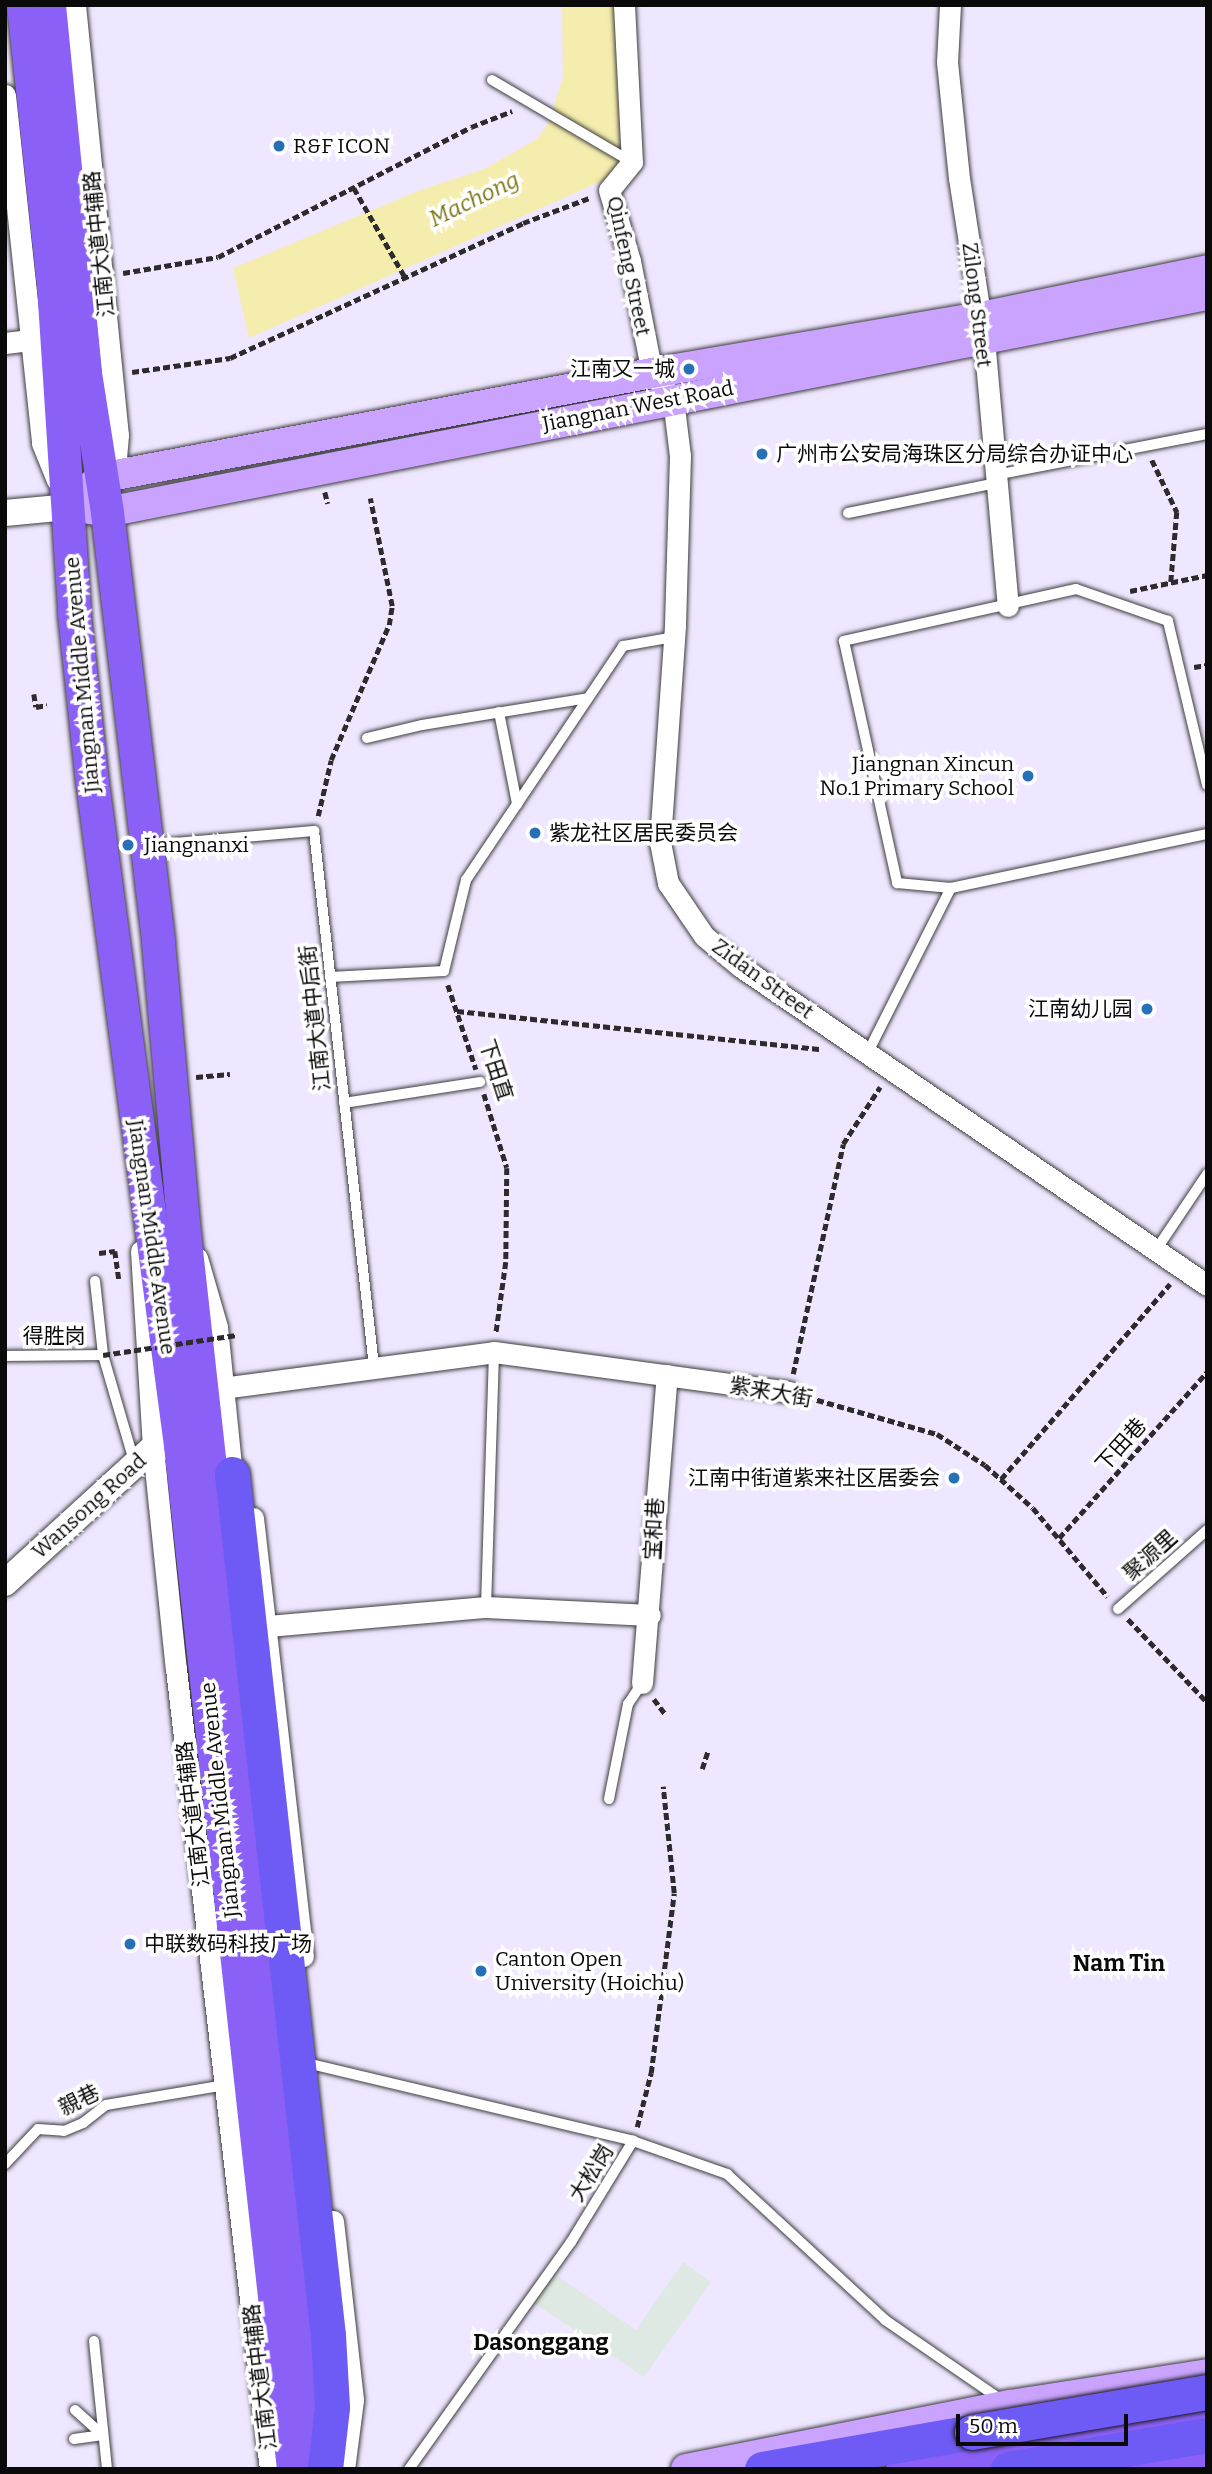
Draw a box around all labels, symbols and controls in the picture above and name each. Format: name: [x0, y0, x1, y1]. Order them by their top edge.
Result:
place label: R&F ICON: [293, 133, 390, 159]
marker: R&F ICON: [271, 138, 287, 154]
water label: Machong: [424, 165, 524, 233]
street label: 江南大道中辅路: [79, 170, 119, 318]
street label: Qinfeng Street: [602, 194, 656, 338]
street label: Zilong Street: [957, 241, 997, 369]
place label: 江南又一城: [570, 356, 675, 382]
marker: 江南又一城: [681, 361, 697, 377]
street label: Jiangnan West Road: [540, 375, 736, 437]
place label: 广州市公安局海珠区分局综合办证中心: [776, 441, 1133, 467]
marker: 广州市公安局海珠区分局综合办证中心: [754, 446, 770, 462]
street label: Jiangnan Middle Avenue: [59, 556, 105, 794]
place label: Jiangnan Xincun No.1 Primary School: [820, 751, 1014, 801]
marker: Jiangnan Xincun No.1 Primary School: [1020, 768, 1036, 784]
place label: 紫龙社区居民委员会: [549, 820, 738, 846]
marker: 紫龙社区居民委员会: [527, 825, 543, 841]
place label: Jiangnanxi: [144, 832, 249, 858]
marker: Jiangnanxi: [118, 835, 138, 855]
street label: Zidan Street: [707, 934, 819, 1024]
street label: 江南大道中后街: [295, 944, 335, 1092]
place label: 江南幼儿园: [1028, 996, 1133, 1022]
marker: 江南幼儿园: [1139, 1001, 1155, 1017]
street label: 下田直: [474, 1036, 518, 1104]
street label: Jiangnan Middle Avenue: [123, 1118, 181, 1356]
street label: 得胜岗: [23, 1323, 85, 1349]
street label: 紫来大街: [727, 1372, 815, 1412]
street label: 下田巷: [1091, 1413, 1151, 1477]
street label: Wansong Road: [27, 1448, 151, 1564]
place label: 江南中街道紫来社区居委会: [688, 1465, 940, 1491]
marker: 江南中街道紫来社区居委会: [946, 1470, 962, 1486]
street label: 宝和巷: [640, 1497, 668, 1561]
street label: 聚源里: [1118, 1525, 1182, 1585]
street label: Jiangnan Middle Avenue: [195, 1681, 245, 1919]
street label: 江南大道中辅路: [172, 1740, 214, 1888]
place label: 中联数码科技广场: [144, 1931, 312, 1957]
marker: 中联数码科技广场: [122, 1936, 138, 1952]
place label: Canton Open University (Hoichu): [495, 1946, 684, 1996]
district label: Nam Tin: [1073, 1949, 1165, 1977]
marker: Canton Open University (Hoichu): [473, 1963, 489, 1979]
street label: 親巷: [55, 2079, 103, 2121]
street label: 大松岗: [564, 2140, 618, 2206]
street label: 江南大道中辅路: [239, 2303, 281, 2451]
district label: Dasonggang: [473, 2328, 609, 2356]
scale bar: [960, 2400, 1132, 2444]
text: 50 m: [969, 2413, 1018, 2439]

